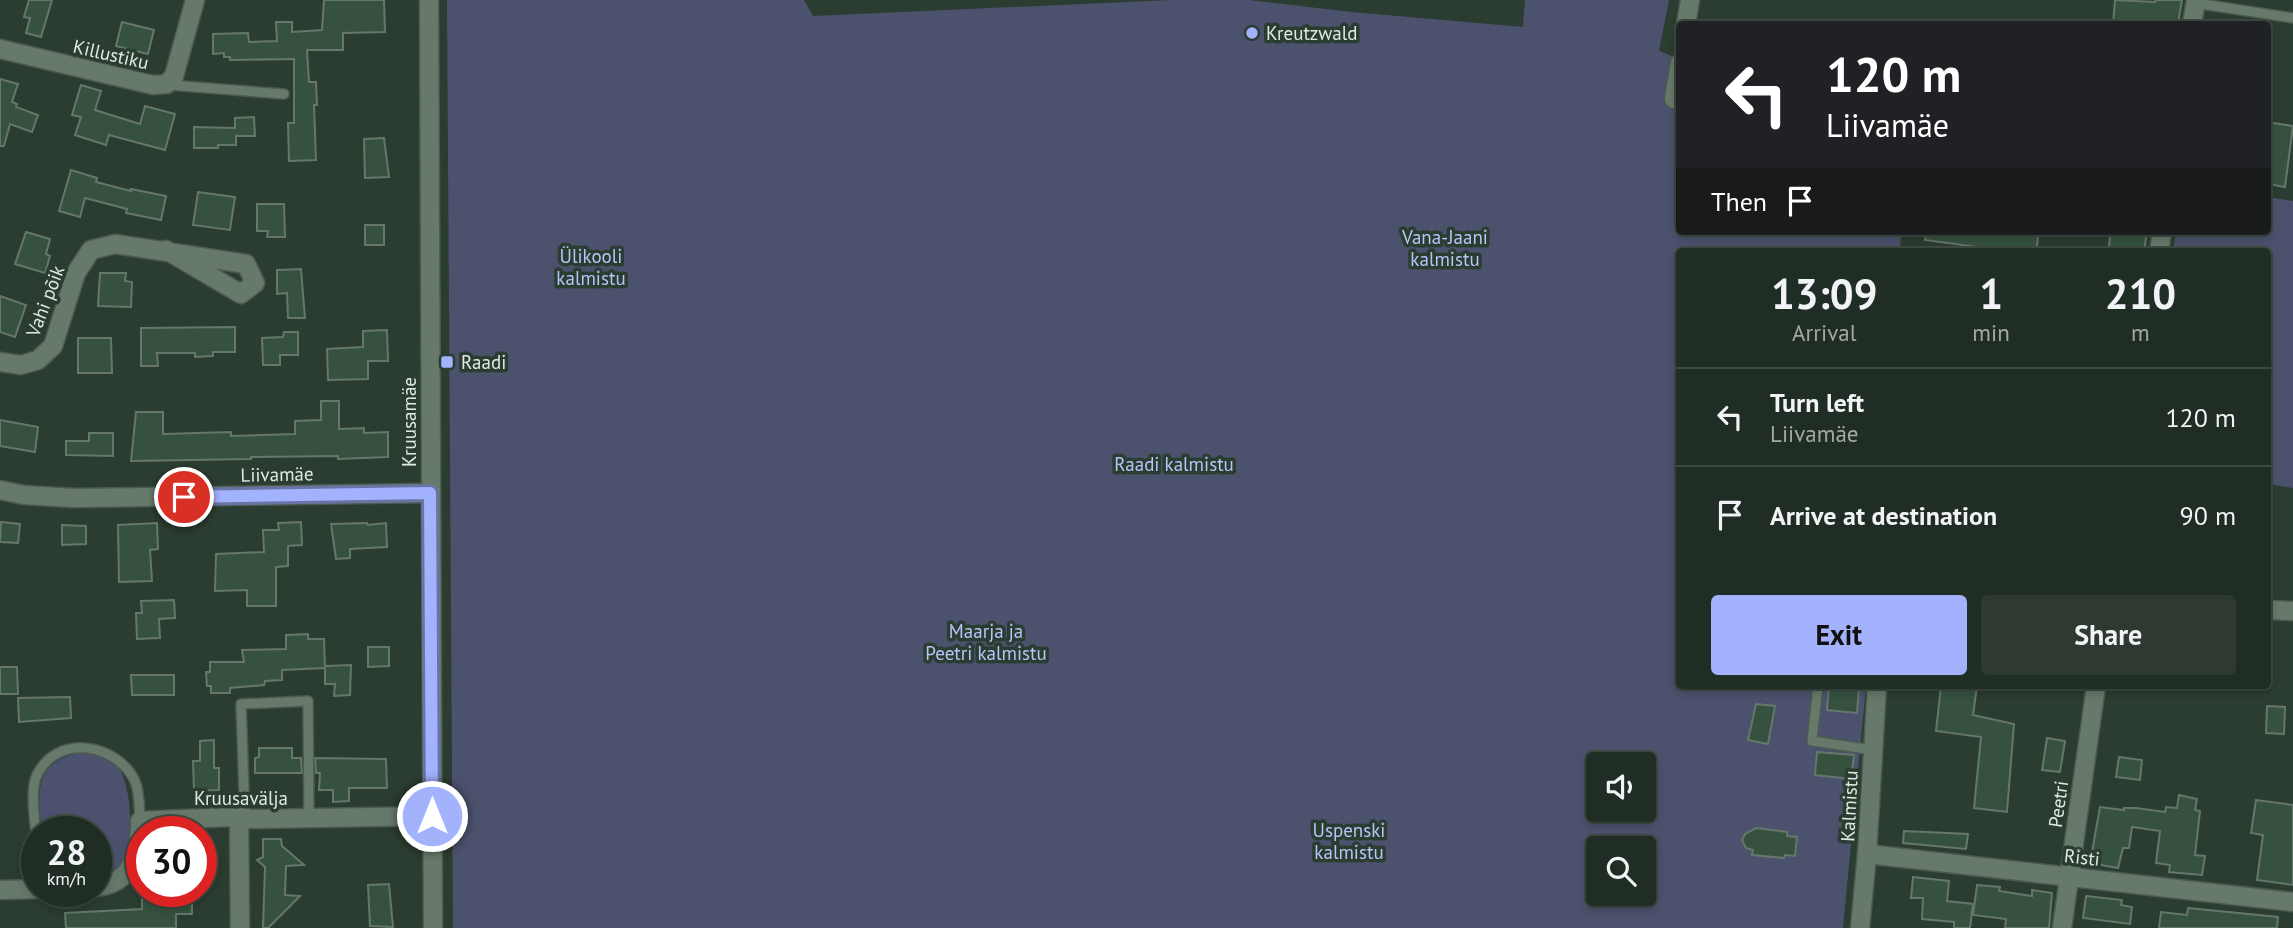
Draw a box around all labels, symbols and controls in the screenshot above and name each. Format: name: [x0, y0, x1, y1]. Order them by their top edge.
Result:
place label: Kreutzwald: [1266, 21, 1358, 45]
marker: Kreutzwald: [1244, 25, 1260, 41]
street label: Killustiku: [71, 34, 151, 74]
text: 120 m: [1826, 42, 1961, 106]
icon: left: [1711, 49, 1802, 140]
text: Liivamäe: [1826, 104, 1949, 146]
icon: arrive: [1781, 182, 1819, 220]
text: Then: [1711, 185, 1767, 218]
park label: Vana-Jaani kalmistu: [1401, 225, 1488, 271]
park label: Ülikooli kalmistu: [556, 244, 626, 290]
street label: Vahi põik: [20, 262, 70, 341]
text: 13:09: [1771, 266, 1877, 321]
text: 1: [1979, 266, 2003, 321]
text: 210: [2105, 266, 2176, 321]
text: Arrival: [1792, 318, 1856, 347]
text: min: [1972, 318, 2010, 347]
text: m: [2131, 318, 2150, 347]
place label: Raadi: [461, 350, 506, 374]
marker: Raadi: [439, 354, 455, 370]
street label: Kruusamäe: [397, 377, 421, 467]
text: Turn left: [1770, 386, 1864, 419]
icon: left: [1711, 398, 1749, 436]
text: 120 m: [2165, 401, 2236, 434]
text: Liivamäe: [1770, 419, 1858, 448]
park label: Raadi kalmistu: [1114, 452, 1234, 476]
street label: Liivamäe: [240, 461, 314, 487]
pin: [154, 467, 214, 527]
icon: arrive: [165, 478, 203, 516]
icon: arrive: [1711, 496, 1749, 534]
text: Arrive at destination: [1770, 499, 1997, 532]
text: 90 m: [2180, 499, 2236, 532]
button: Exit: [1711, 595, 1967, 675]
button: Share: [1981, 595, 2236, 675]
park label: Maarja ja Peetri kalmistu: [925, 619, 1047, 665]
map controls: [1586, 752, 1656, 906]
button: sound: [1586, 752, 1656, 822]
street label: Kalmistu: [1835, 770, 1863, 842]
position arrow: [395, 779, 469, 853]
street label: Peetri: [2043, 779, 2073, 829]
street label: Kruusavälja: [194, 786, 288, 810]
speed limit sign: 30: [126, 816, 217, 907]
park label: Uspenski kalmistu: [1313, 818, 1385, 864]
text: 28: [47, 829, 86, 875]
button: search: [1586, 836, 1656, 906]
street label: Risti: [2063, 843, 2101, 871]
text: km/h: [47, 867, 86, 890]

